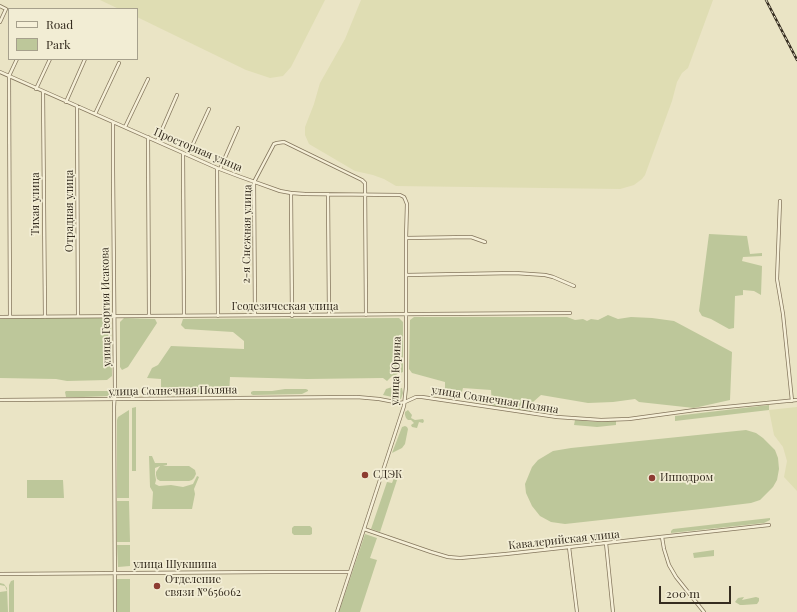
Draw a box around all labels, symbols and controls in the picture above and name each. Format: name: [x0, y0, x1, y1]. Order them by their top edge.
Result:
legend: [8, 8, 138, 60]
text: Road: [46, 16, 73, 32]
text: Park: [46, 36, 71, 52]
street label: Просторная улица: [152, 125, 244, 175]
street label: Отрадная улица: [63, 170, 77, 252]
street label: Тихая улица: [29, 172, 43, 236]
street label: 2-я Снежная улица: [240, 184, 254, 284]
street label: улица Георгия Исакова: [98, 247, 114, 367]
street label: Геодезическая улица: [232, 300, 338, 314]
street label: улица Юрина: [388, 336, 404, 406]
street label: улица Солнечная Поляна: [109, 383, 237, 399]
street label: улица Солнечная Поляна: [431, 383, 559, 417]
place label: СДЭК: [373, 468, 402, 482]
marker: СДЭК: [360, 470, 370, 480]
place label: Ипподром: [660, 471, 713, 485]
marker: Ипподром: [647, 473, 657, 483]
street label: Кавалерийская улица: [508, 528, 620, 552]
street label: улица Шукшина: [133, 558, 217, 572]
place label: Отделение связи №656062: [165, 573, 241, 599]
scale bar: [661, 578, 733, 604]
marker: Отделение связи №656062: [152, 581, 162, 591]
text: 200 m: [666, 585, 700, 601]

